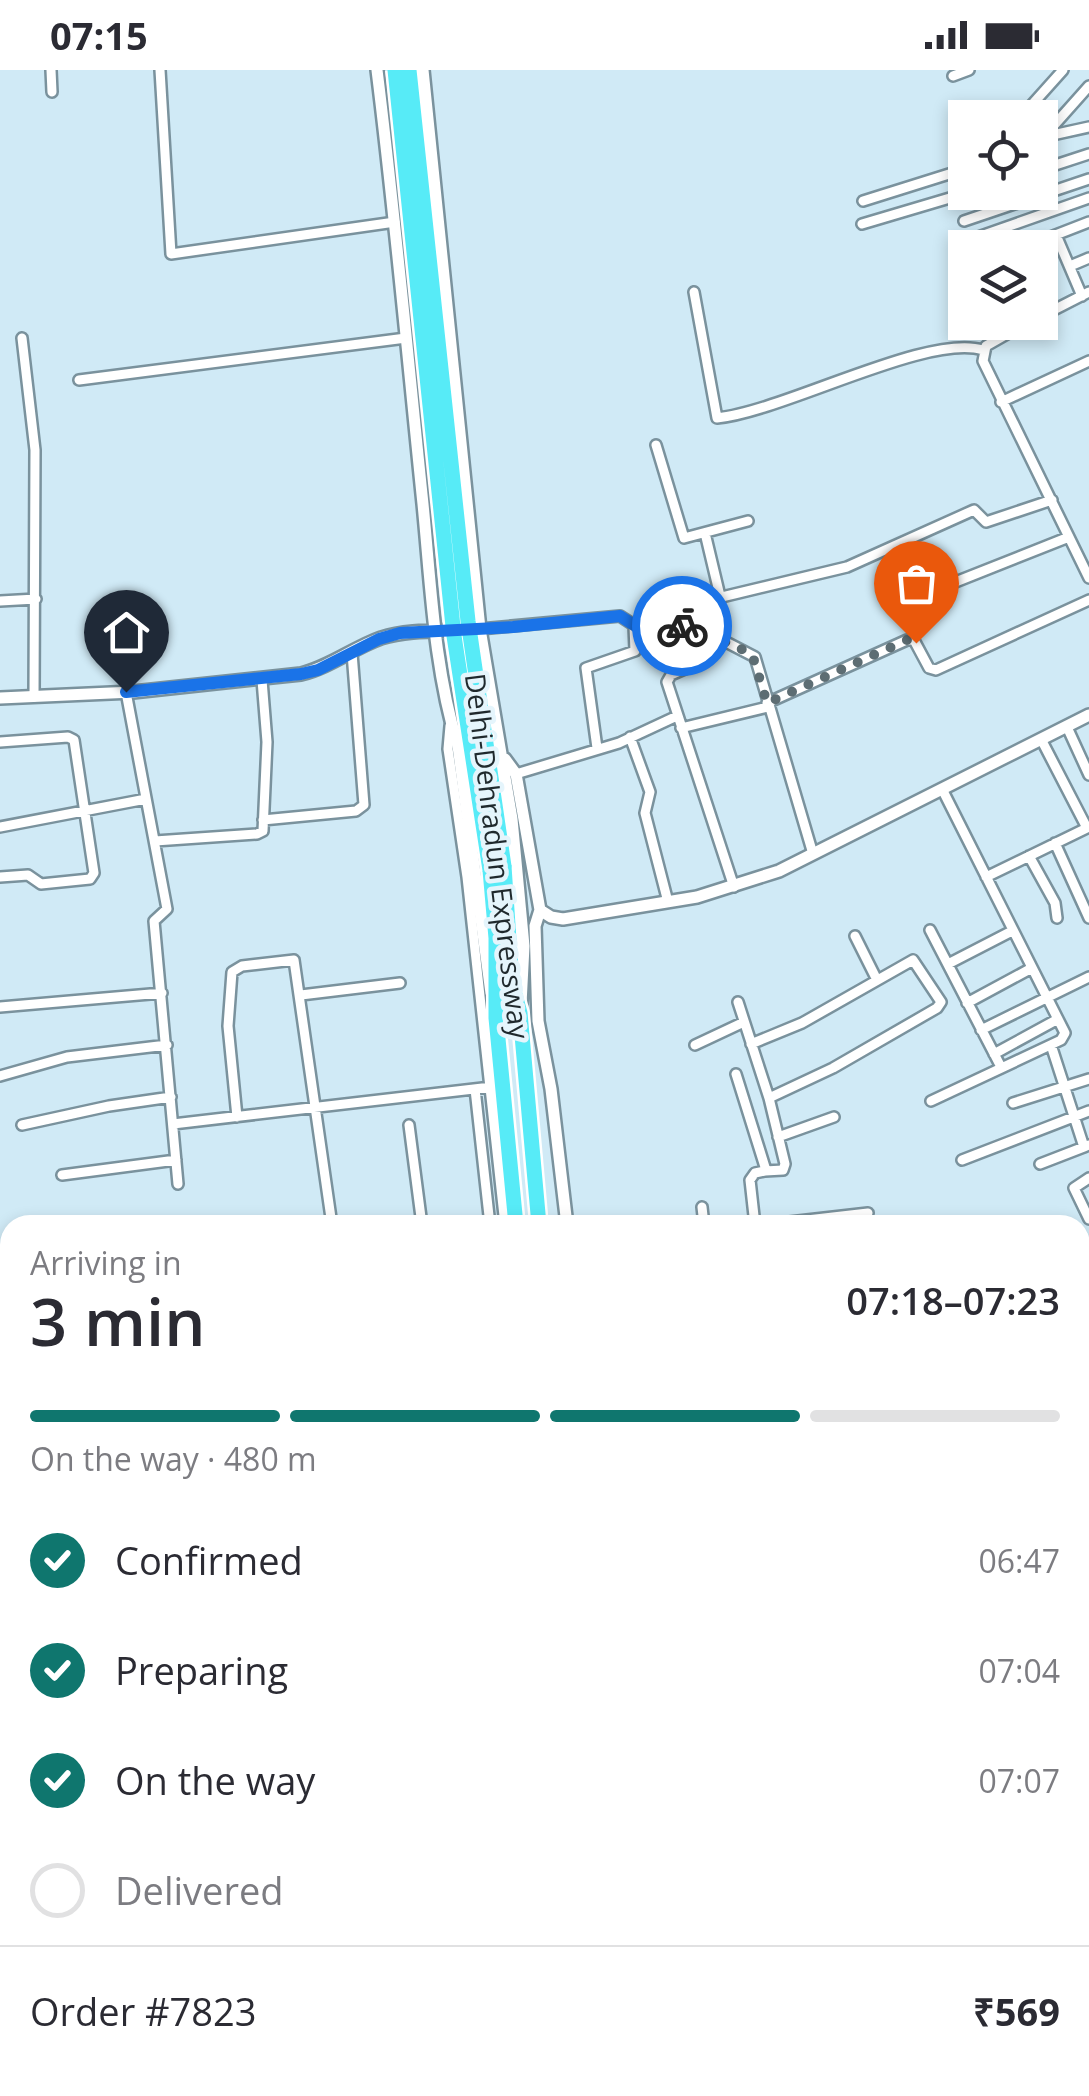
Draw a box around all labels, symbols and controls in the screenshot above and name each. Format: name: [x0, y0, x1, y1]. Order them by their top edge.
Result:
text: 07:15: [50, 9, 148, 61]
map controls: [948, 100, 1058, 340]
button: locate: [948, 100, 1058, 210]
button: layers: [948, 230, 1058, 340]
pin: [874, 541, 959, 644]
icon: bag: [889, 556, 944, 611]
courier: [632, 576, 732, 676]
pin: [84, 590, 169, 693]
icon: bike: [655, 599, 710, 654]
icon: home: [99, 605, 154, 660]
street label: Delhi-Dehradun Expressway: [457, 671, 539, 1042]
text: Arriving in: [30, 1241, 182, 1284]
text: 07:18–07:23: [846, 1274, 1060, 1326]
text: 3 min: [30, 1277, 205, 1365]
text: On the way · 480 m: [30, 1437, 317, 1480]
icon: check: [30, 1533, 85, 1588]
text: Confirmed: [115, 1534, 303, 1586]
text: 06:47: [978, 1539, 1060, 1582]
icon: check: [30, 1643, 85, 1698]
text: Preparing: [115, 1644, 288, 1696]
text: 07:04: [978, 1649, 1060, 1692]
icon: check: [30, 1753, 85, 1808]
text: On the way: [115, 1754, 315, 1806]
text: 07:07: [978, 1759, 1060, 1802]
text: Delivered: [115, 1864, 284, 1916]
text: Order #7823: [30, 1985, 257, 2037]
text: ₹569: [973, 1985, 1060, 2037]

